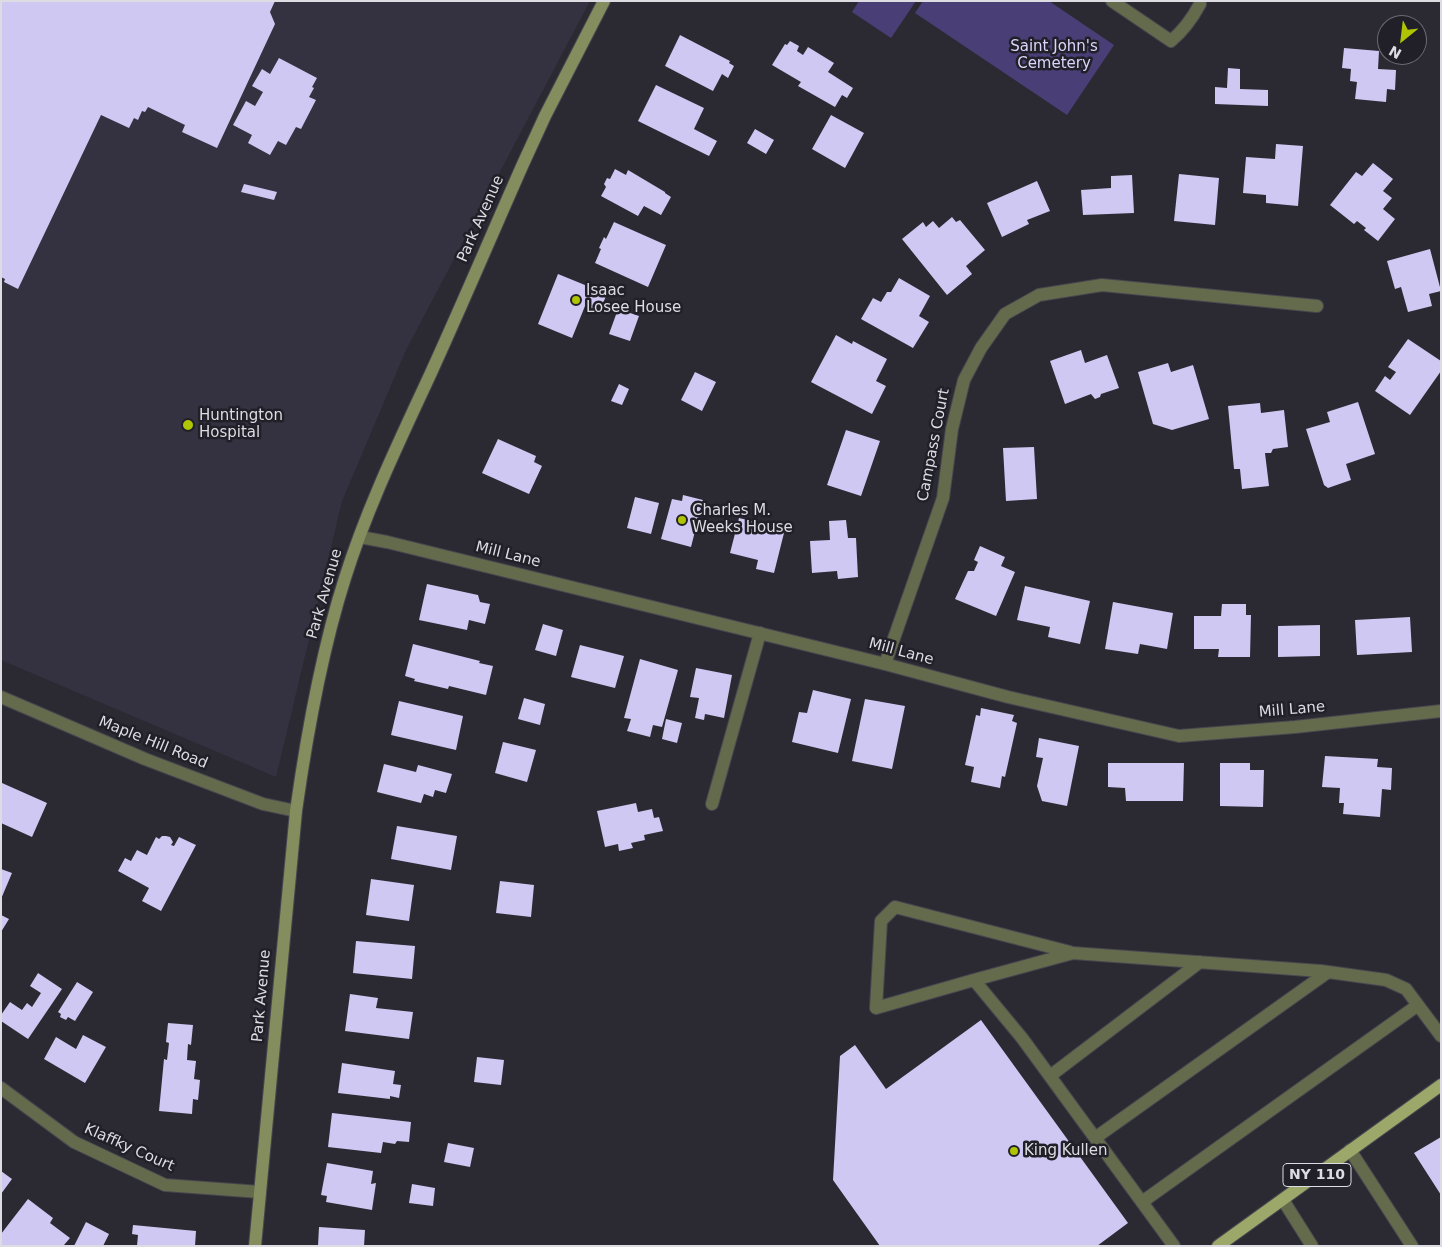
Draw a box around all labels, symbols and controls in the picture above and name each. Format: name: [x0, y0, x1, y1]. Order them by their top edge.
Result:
north arrow: [1377, 15, 1427, 65]
park label: Saint John's Cemetery: [1010, 38, 1098, 73]
text: N: [1386, 42, 1404, 62]
street label: Park Avenue: [454, 173, 508, 265]
place label: Isaac Losee House: [586, 282, 681, 317]
marker: Isaac Losee House: [570, 294, 582, 306]
street label: Campass Court: [914, 387, 954, 503]
place label: Huntington Hospital: [199, 407, 283, 442]
marker: Huntington Hospital: [181, 418, 195, 432]
place label: Charles M. Weeks House: [692, 502, 793, 537]
marker: Charles M. Weeks House: [676, 514, 688, 526]
street label: Mill Lane: [474, 538, 542, 572]
street label: Park Avenue: [304, 547, 346, 641]
street label: Mill Lane: [867, 635, 935, 669]
street label: Mill Lane: [1258, 698, 1326, 722]
street label: Maple Hill Road: [96, 713, 210, 773]
street label: Park Avenue: [249, 949, 275, 1043]
street label: Klaffky Court: [81, 1120, 177, 1176]
place label: King Kullen: [1024, 1142, 1107, 1160]
marker: King Kullen: [1008, 1145, 1020, 1157]
road number: NY 110: [1283, 1164, 1351, 1186]

